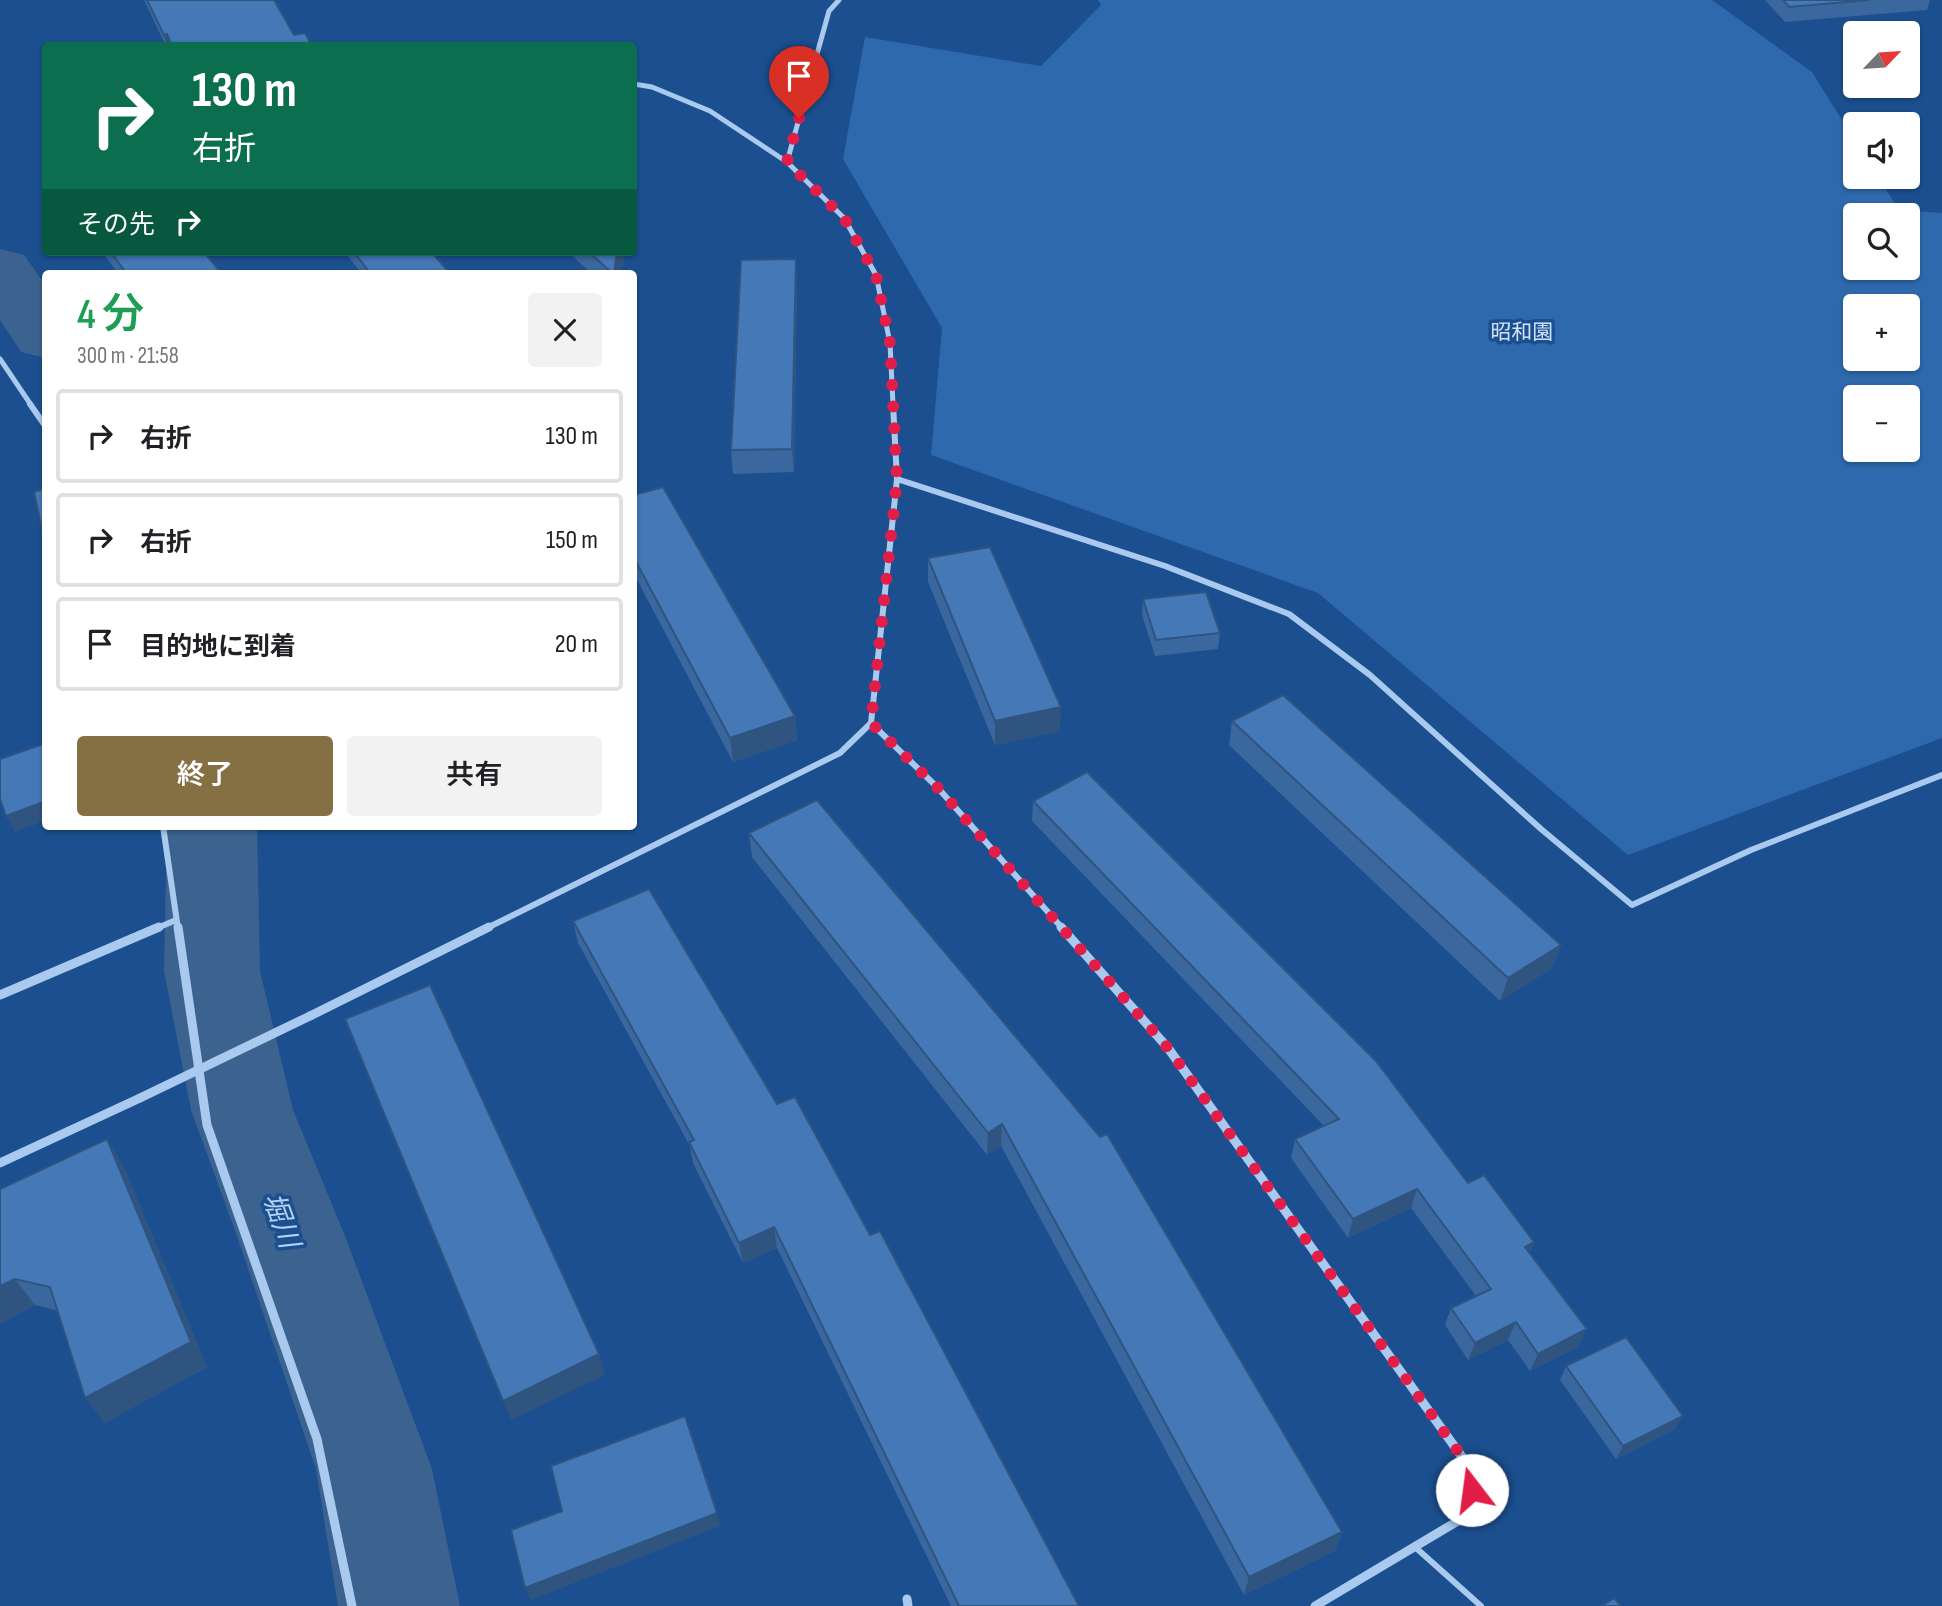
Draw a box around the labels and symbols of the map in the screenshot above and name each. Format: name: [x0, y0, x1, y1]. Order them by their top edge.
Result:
north arrow: [1843, 21, 1920, 98]
pin: [769, 46, 829, 118]
park label: 昭和園: [1491, 320, 1554, 345]
water label: 堀川: [256, 1189, 307, 1255]
position arrow: [1435, 1453, 1509, 1527]

